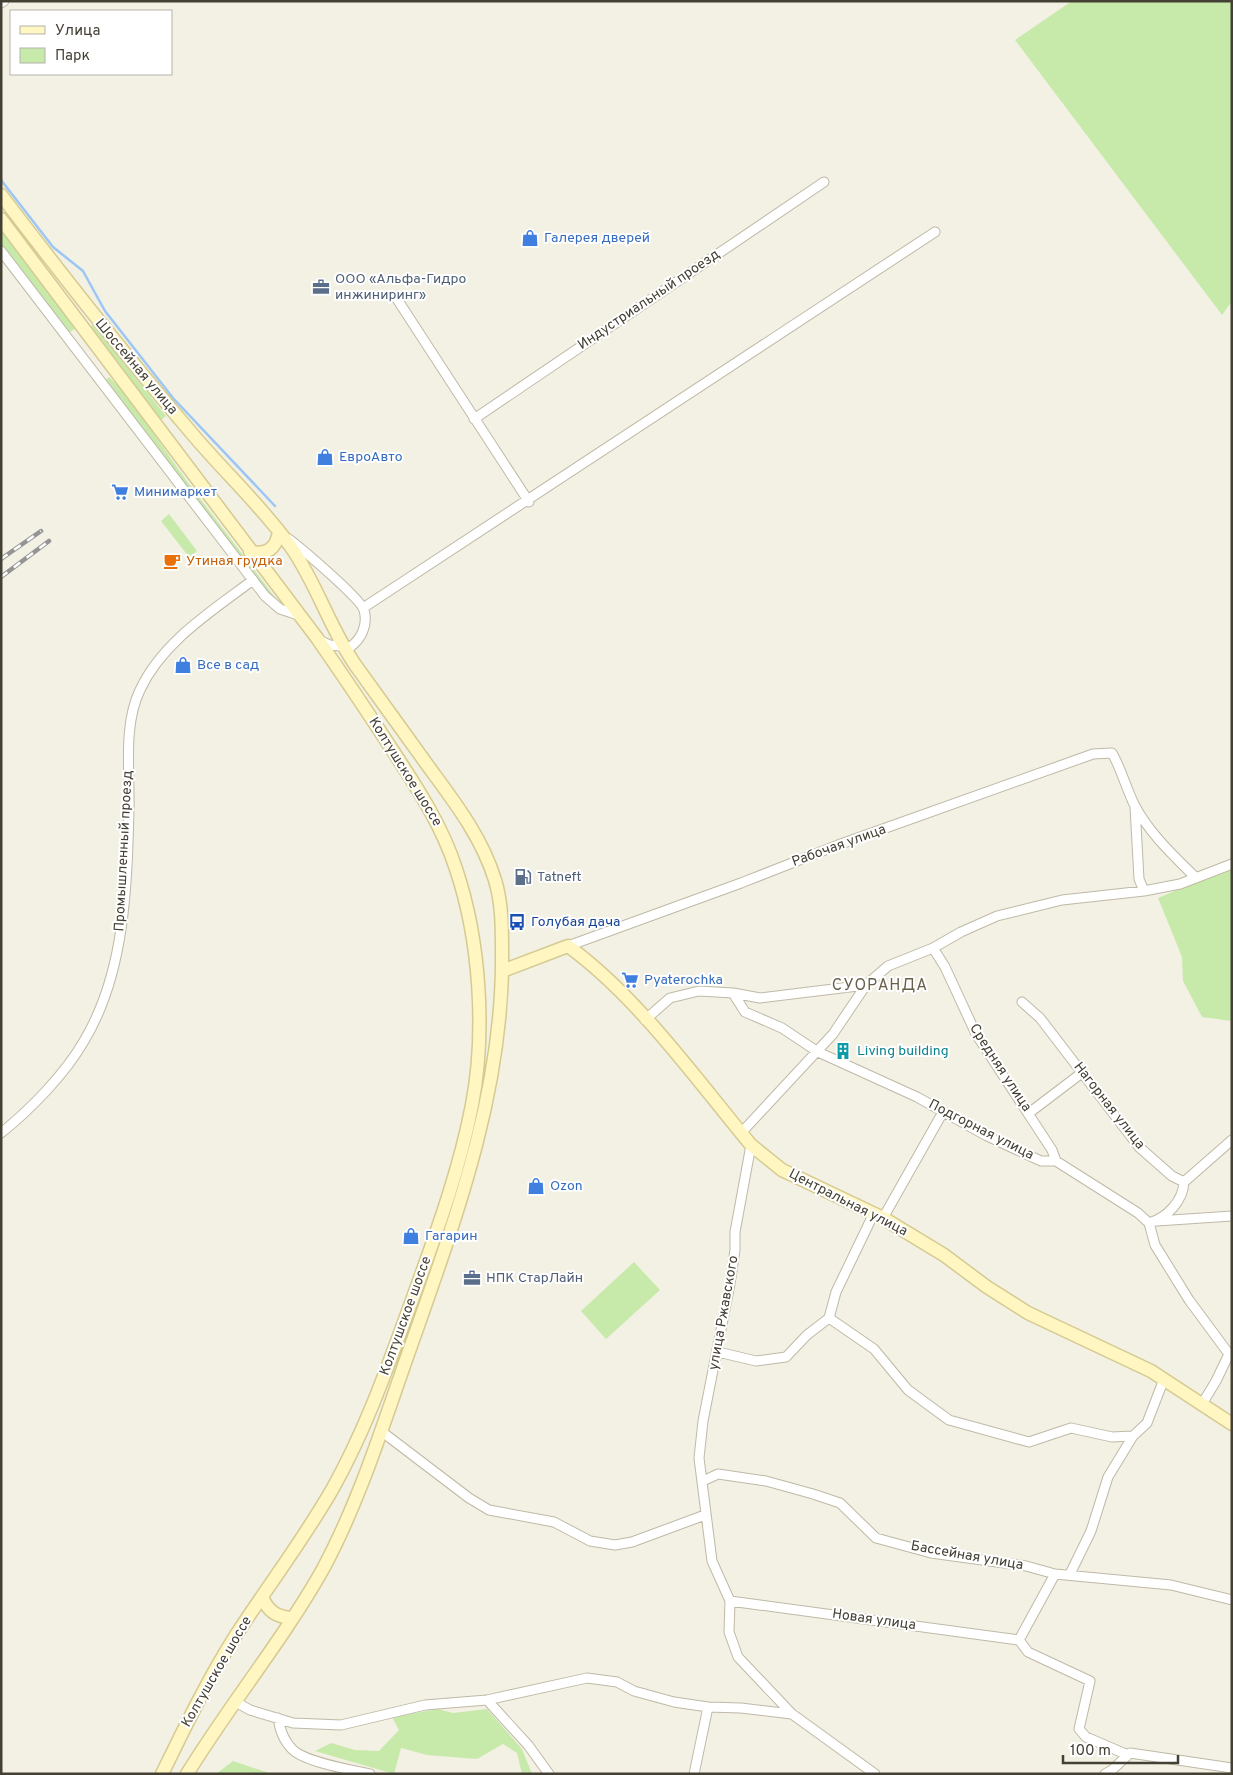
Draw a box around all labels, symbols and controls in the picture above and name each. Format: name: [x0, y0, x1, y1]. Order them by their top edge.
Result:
legend: [10, 10, 172, 75]
text: Улица: [55, 22, 100, 41]
text: Парк: [55, 47, 90, 66]
shop icon: Галерея дверей: [520, 228, 540, 248]
place label: Галерея дверей: [544, 230, 650, 247]
street label: Индустриальный проезд: [575, 246, 723, 354]
place label: ООО «Альфа-Гидро инжиниринг»: [335, 271, 467, 304]
office icon: ООО «Альфа-Гидро инжиниринг»: [311, 277, 331, 297]
street label: Шоссейная улица: [91, 316, 181, 418]
shop icon: ЕвроАвто: [315, 447, 335, 467]
place label: ЕвроАвто: [339, 449, 403, 466]
supermarket icon: Минимаркет: [110, 482, 130, 502]
place label: Минимаркет: [134, 484, 217, 501]
cafe icon: Утиная грудка: [162, 551, 182, 571]
place label: Утиная грудка: [186, 553, 283, 570]
shop icon: Все в сад: [173, 655, 193, 675]
place label: Все в сад: [197, 657, 259, 674]
street label: Колтушское шоссе: [365, 714, 445, 830]
street label: Промышленный проезд: [111, 770, 137, 932]
street label: Рабочая улица: [790, 821, 888, 871]
fuel station icon: Tatneft: [513, 867, 533, 887]
place label: Tatneft: [537, 869, 582, 886]
bus stop icon: Голубая дача: [507, 912, 527, 932]
place label: Голубая дача: [531, 914, 621, 931]
supermarket icon: Pyaterochka: [620, 970, 640, 990]
place label: Pyaterochka: [644, 972, 723, 989]
district label: СУОРАНДА: [832, 976, 928, 996]
street label: Средняя улица: [965, 1021, 1035, 1115]
building icon: Living building: [833, 1041, 853, 1061]
place label: Living building: [857, 1043, 949, 1060]
street label: Нагорная улица: [1070, 1059, 1148, 1153]
street label: Подгорная улица: [925, 1096, 1037, 1164]
street label: Центральная улица: [786, 1166, 910, 1240]
shop icon: Ozon: [526, 1176, 546, 1196]
place label: Ozon: [550, 1178, 583, 1195]
shop icon: Гагарин: [401, 1226, 421, 1246]
place label: Гагарин: [425, 1228, 478, 1245]
street label: Колтушское шоссе: [377, 1254, 435, 1378]
street label: улица Ржавского: [706, 1254, 742, 1372]
office icon: НПК СтарЛайн: [462, 1268, 482, 1288]
place label: НПК СтарЛайн: [486, 1270, 583, 1287]
street label: Бассейная улица: [909, 1538, 1025, 1574]
street label: Новая улица: [831, 1606, 917, 1634]
street label: Колтушское шоссе: [178, 1613, 256, 1731]
scale bar: [1063, 1732, 1178, 1764]
text: 100 m: [1070, 1742, 1111, 1761]

